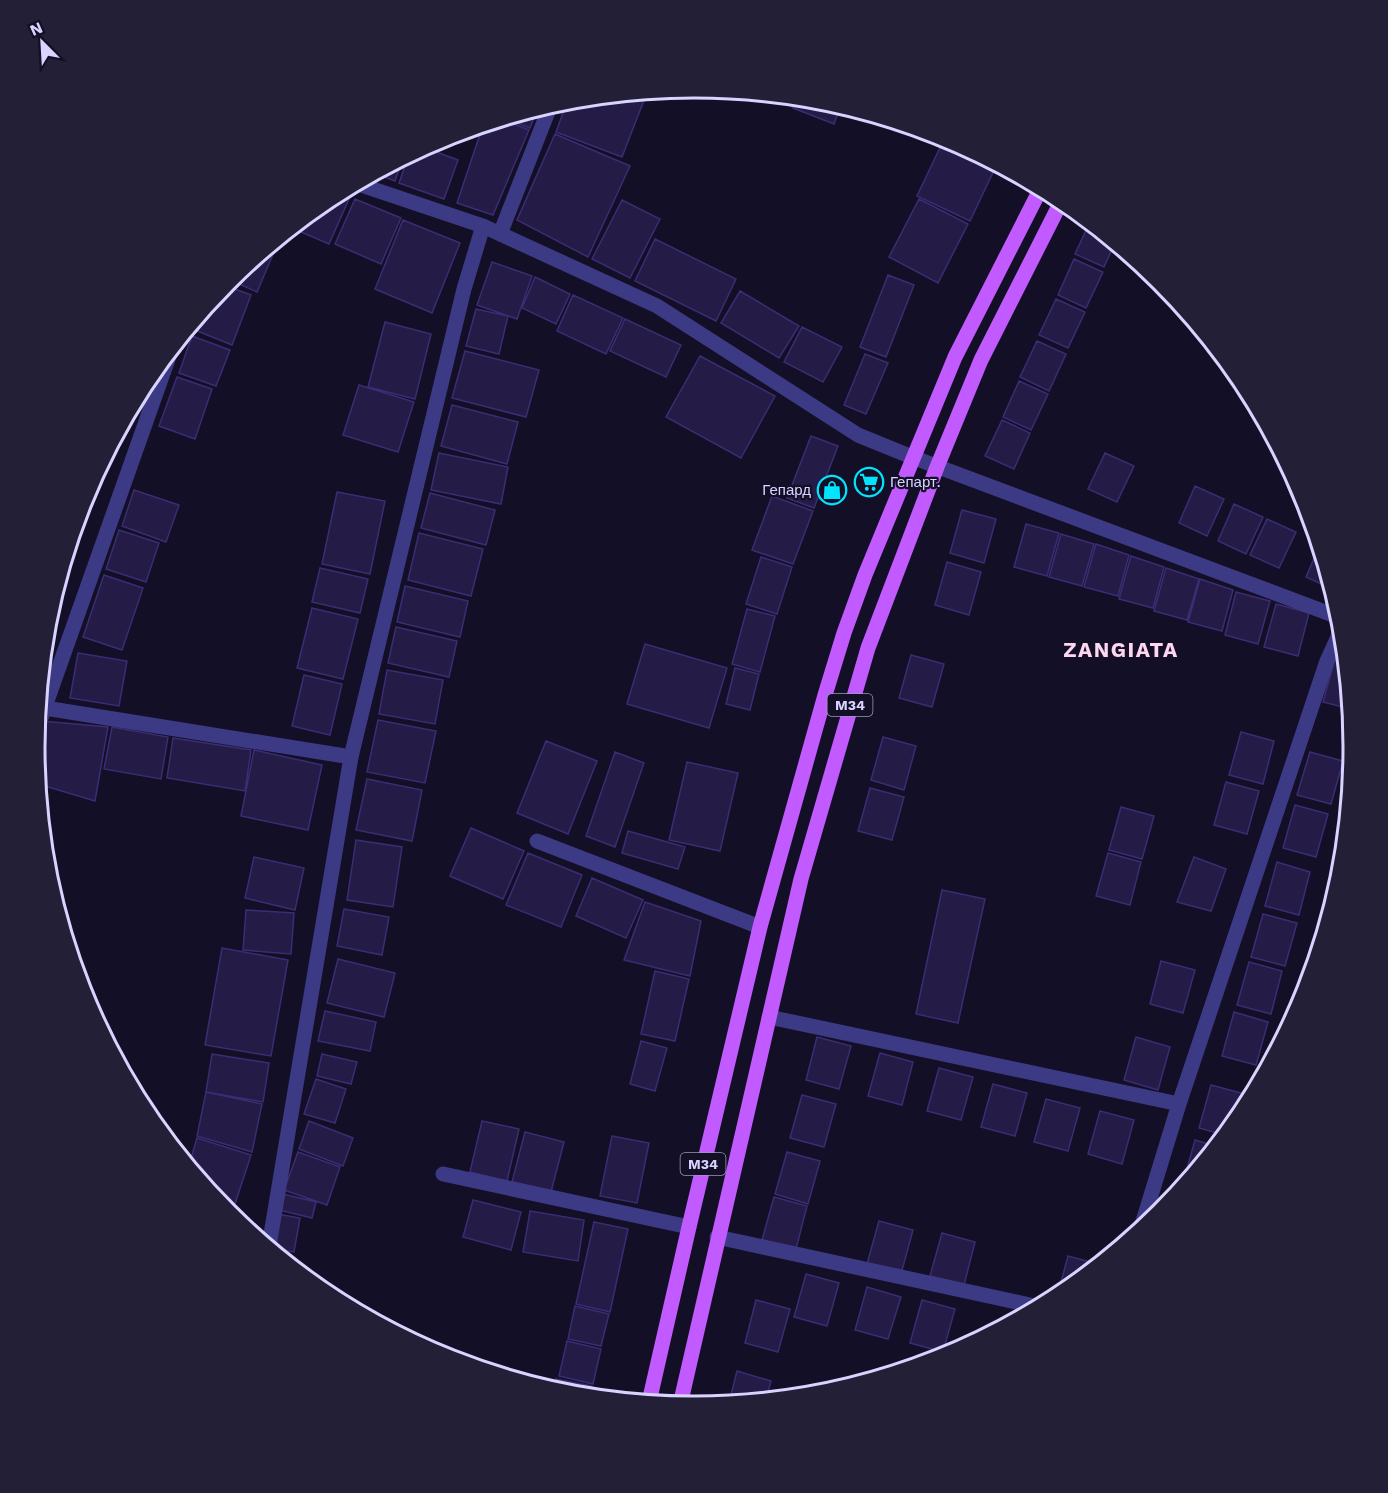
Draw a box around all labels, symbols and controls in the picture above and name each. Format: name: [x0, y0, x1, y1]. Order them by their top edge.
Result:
north arrow: [12, 12, 72, 72]
text: N: [27, 18, 45, 40]
supermarket icon: Гепарт.: [853, 466, 885, 498]
place label: Гепарт.: [890, 473, 941, 491]
shop icon: Гепард: [816, 474, 848, 506]
place label: Гепард: [762, 481, 811, 499]
district label: ZANGIATA: [1063, 637, 1179, 662]
road number: M34: [828, 694, 872, 716]
road number: M34: [680, 1153, 726, 1175]

